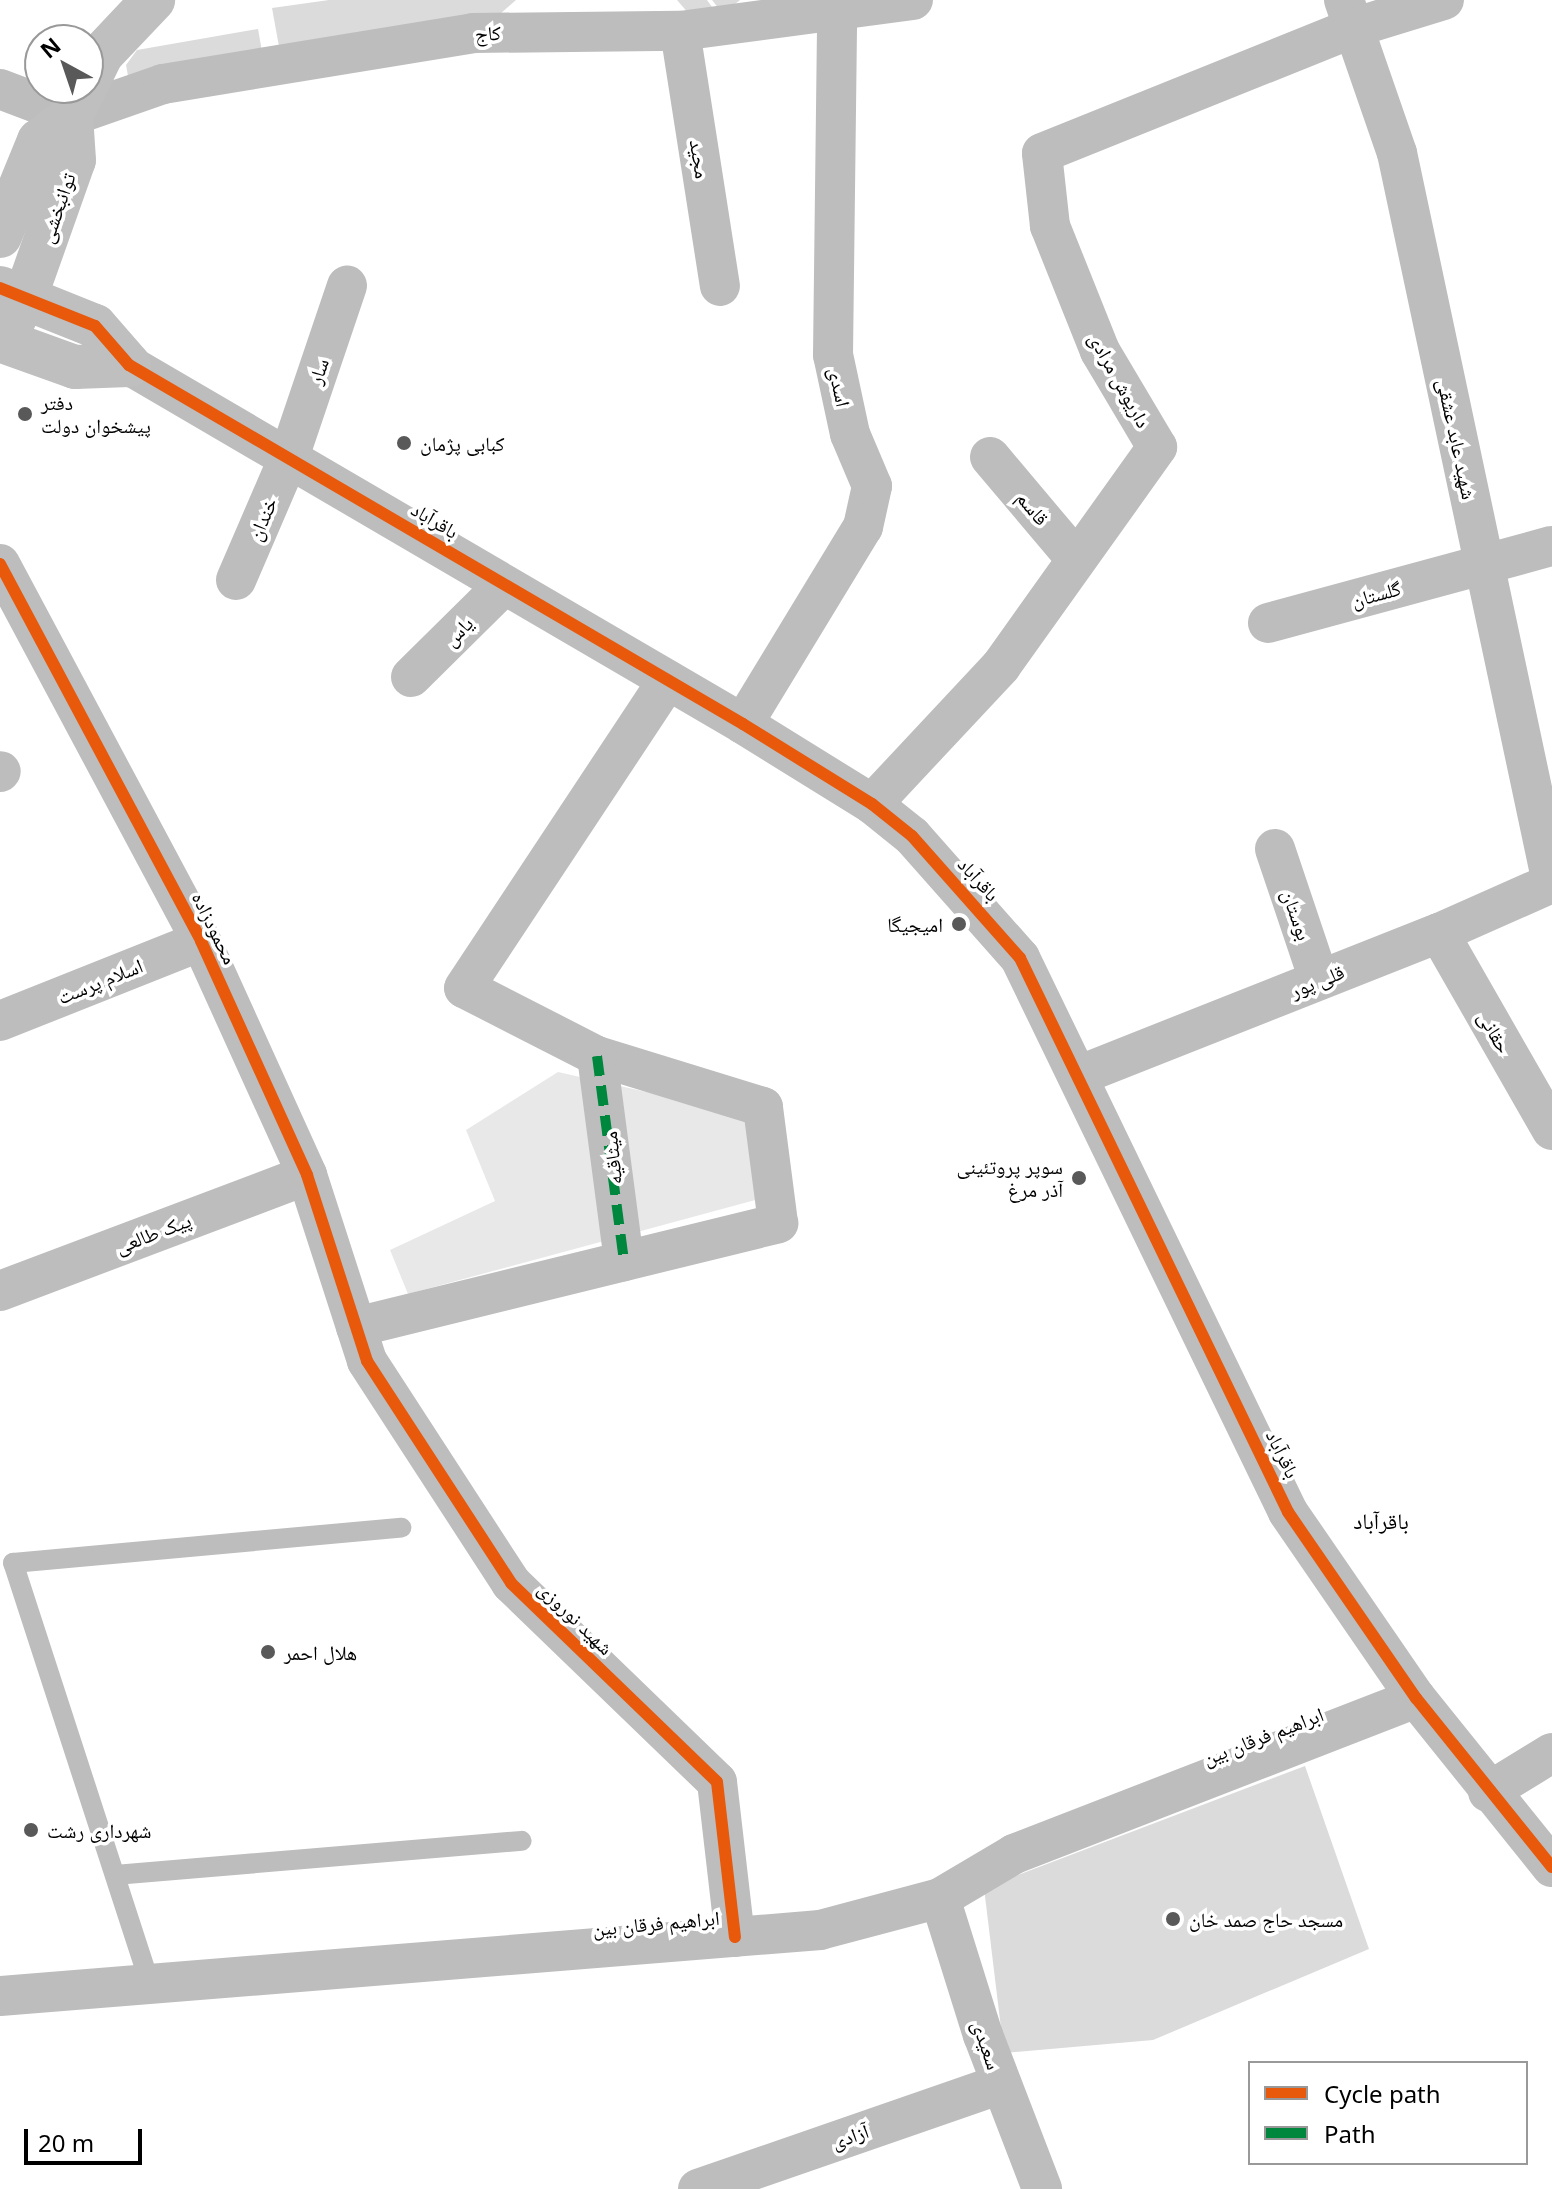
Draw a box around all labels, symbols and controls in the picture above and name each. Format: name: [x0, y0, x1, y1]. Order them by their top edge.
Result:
street label: کاج: [474, 20, 502, 46]
north arrow: [24, 24, 104, 104]
text: N: [33, 30, 66, 64]
street label: مجید: [685, 138, 715, 180]
street label: توانبخشی: [34, 170, 80, 246]
street label: داریوش مرادی: [1084, 328, 1156, 432]
street label: سار: [302, 355, 334, 387]
street label: اسدی: [824, 365, 856, 409]
street label: شهید عابد عشقی: [1432, 376, 1482, 502]
place label: دفتر پیشخوان دولت: [41, 390, 151, 437]
marker: دفتر پیشخوان دولت: [16, 405, 34, 423]
place label: کبابی پژمان: [420, 431, 504, 455]
marker: کبابی پژمان: [395, 434, 413, 452]
street label: قاسم: [1012, 486, 1054, 530]
street label: خندان: [242, 494, 282, 544]
street label: باقرآباد: [407, 497, 463, 543]
street label: گلستان: [1349, 576, 1403, 612]
street label: یاس: [438, 611, 478, 651]
street label: باقرآباد: [953, 852, 1005, 906]
street label: بوستان: [1277, 887, 1317, 943]
street label: محمودزاده: [187, 888, 243, 968]
place label: امیجیگا: [887, 912, 943, 936]
marker: امیجیگا: [950, 915, 968, 933]
street label: اسلام پرست: [54, 953, 146, 1009]
street label: قلی پور: [1286, 959, 1348, 1003]
street label: حقانی: [1473, 1007, 1517, 1057]
street label: میثاقیه: [597, 1130, 627, 1186]
place label: سوپر پروتئینی آذر مرغ: [957, 1154, 1063, 1201]
marker: سوپر پروتئینی آذر مرغ: [1070, 1169, 1088, 1187]
street label: پیک طالعی: [112, 1208, 194, 1258]
street label: باقرآباد: [1261, 1426, 1305, 1482]
district label: باقرآباد: [1353, 1508, 1409, 1534]
street label: شهید نوروزی: [534, 1576, 618, 1660]
place label: هلال احمر: [284, 1640, 357, 1664]
marker: هلال احمر: [259, 1643, 277, 1661]
street label: ابراهیم فرقان بین: [1199, 1702, 1327, 1770]
place label: شهرداری رشت: [47, 1818, 151, 1842]
marker: شهرداری رشت: [22, 1821, 40, 1839]
street label: ابراهیم فرقان بین: [591, 1905, 721, 1941]
place label: مسجد حاج صمد خان: [1189, 1907, 1343, 1931]
marker: مسجد حاج صمد خان: [1164, 1910, 1182, 1928]
street label: سعیدی: [967, 2017, 1007, 2073]
legend: [1248, 2061, 1528, 2165]
text: Cycle path: [1324, 2077, 1441, 2110]
scale bar: [28, 2113, 146, 2163]
text: Path: [1324, 2117, 1375, 2150]
street label: آزادی: [828, 2118, 872, 2154]
text: 20 m: [38, 2126, 94, 2159]

